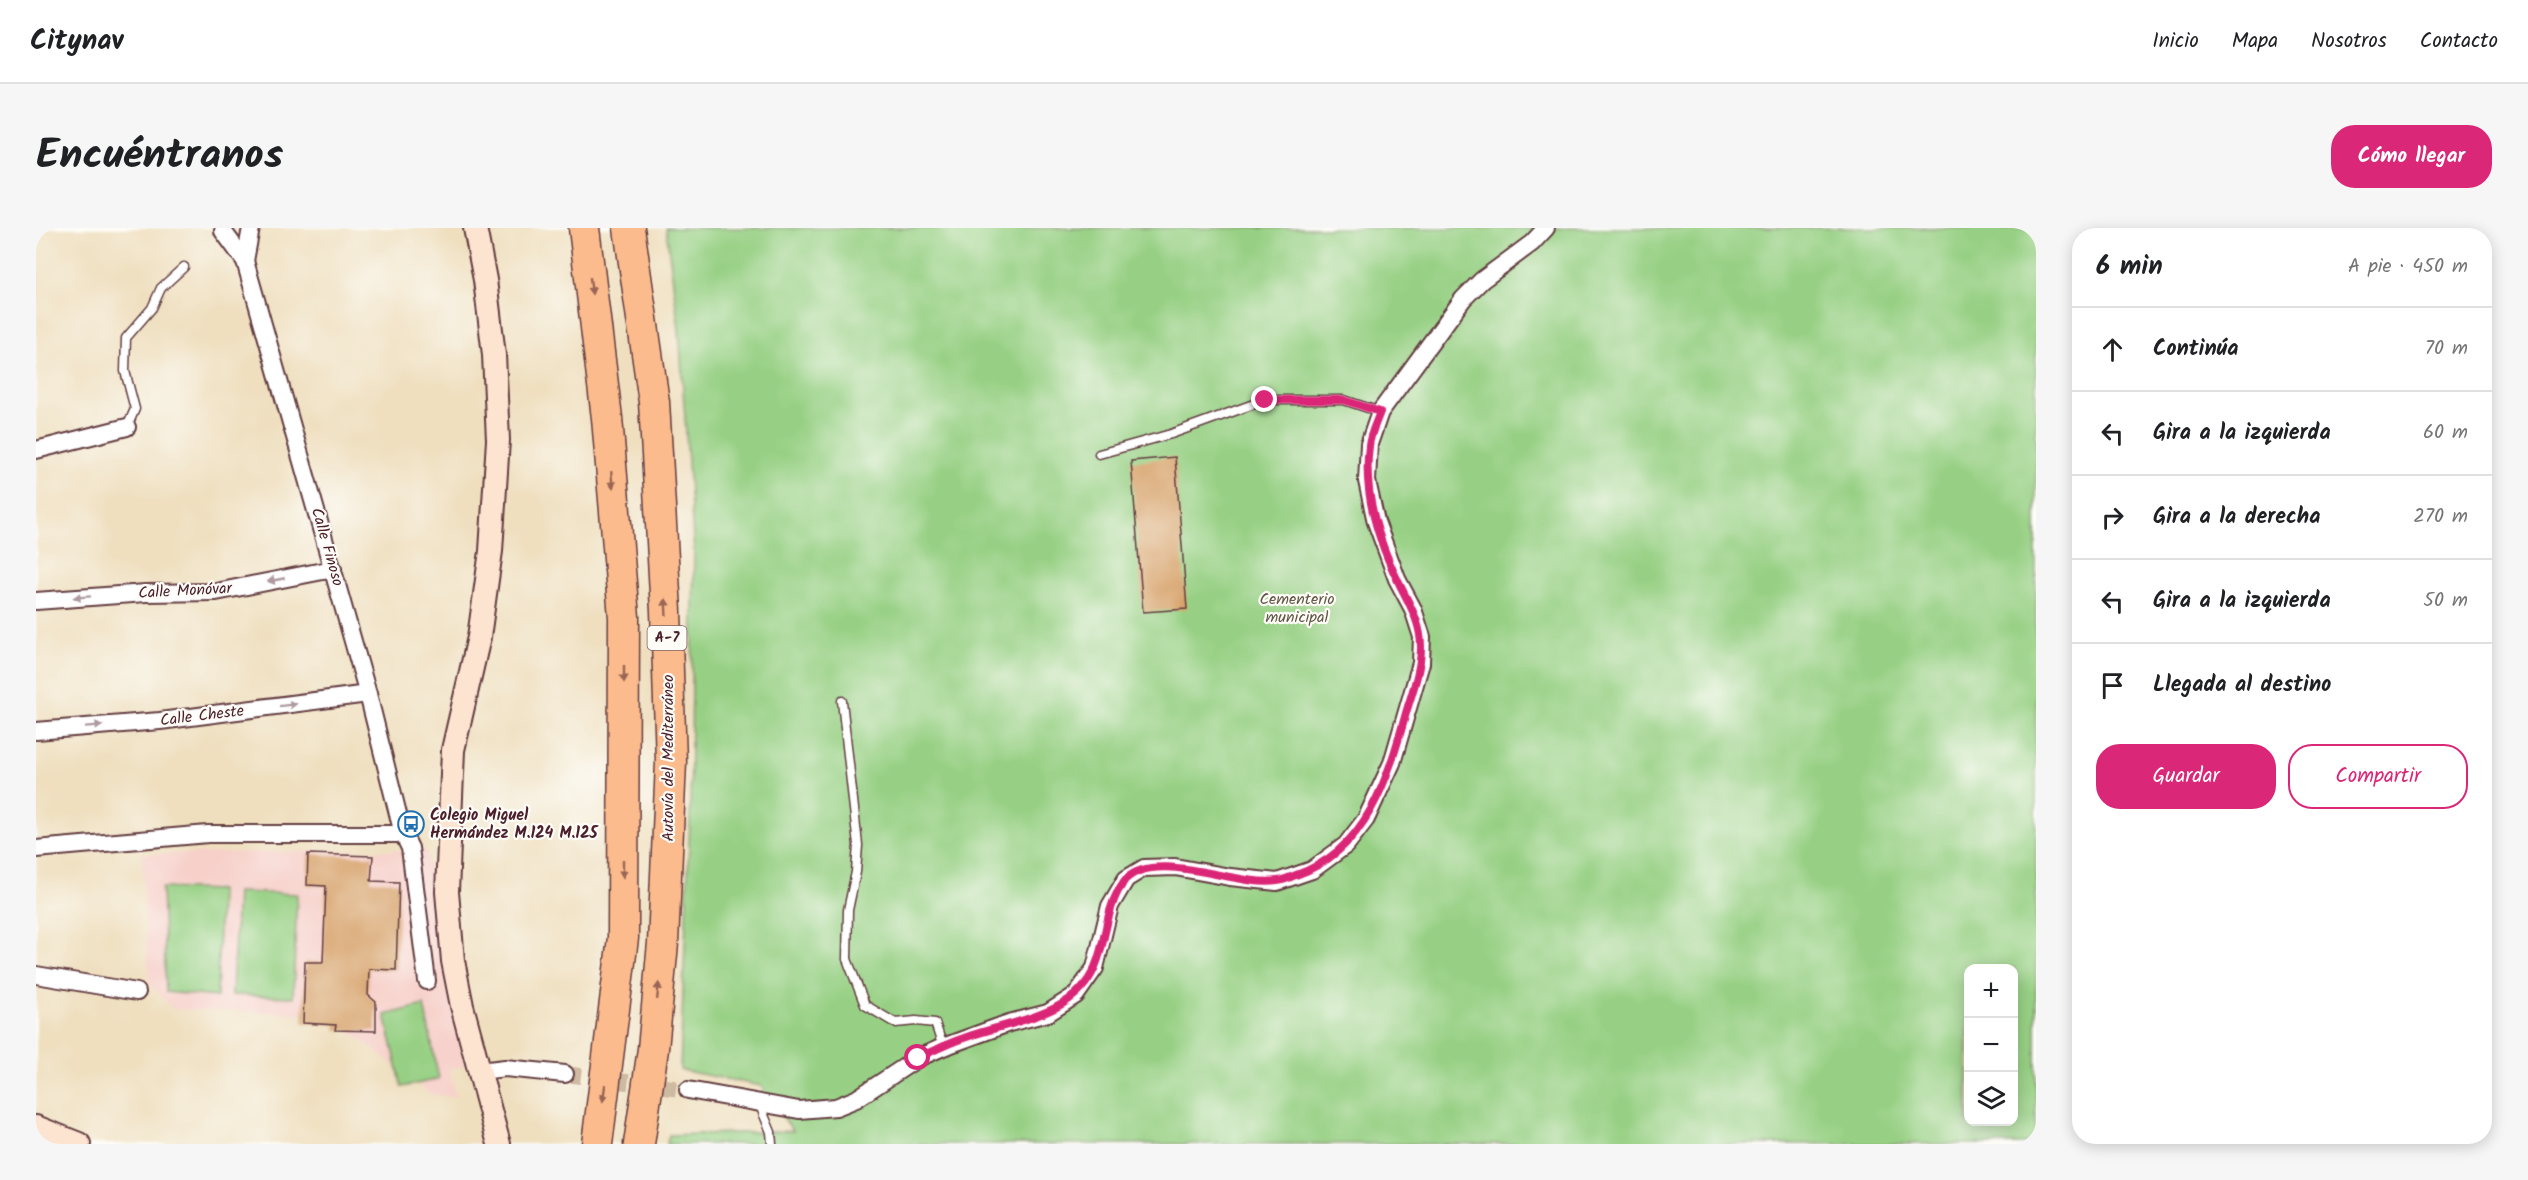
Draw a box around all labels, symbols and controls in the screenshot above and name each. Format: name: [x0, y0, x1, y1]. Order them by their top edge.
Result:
text: Citynav: [30, 19, 123, 64]
text: Inicio: [2152, 25, 2199, 58]
text: Mapa: [2232, 25, 2278, 58]
text: Nosotros: [2311, 25, 2387, 58]
text: Contacto: [2420, 25, 2498, 58]
text: Encuéntranos: [36, 123, 283, 190]
button: Cómo llegar: [2331, 125, 2492, 188]
text: 6 min: [2096, 246, 2163, 288]
text: A pie · 450 m: [2348, 251, 2468, 283]
one-way arrow: [586, 277, 596, 296]
text: Continúa: [2153, 332, 2238, 367]
icon: ahead: [2096, 333, 2129, 366]
text: 70 m: [2425, 333, 2468, 365]
route end: [1251, 386, 1277, 412]
text: Gira a la izquierda: [2153, 416, 2331, 451]
icon: left: [2096, 417, 2129, 450]
text: 60 m: [2423, 417, 2468, 449]
one-way arrow: [608, 470, 617, 489]
text: Gira a la derecha: [2153, 500, 2320, 535]
icon: right: [2096, 501, 2129, 534]
text: 270 m: [2413, 501, 2468, 533]
street label: Calle Finoso: [304, 505, 350, 589]
street label: Calle Monóvar: [138, 576, 234, 606]
one-way arrow: [266, 576, 285, 585]
text: Gira a la izquierda: [2153, 584, 2331, 619]
icon: left: [2096, 585, 2129, 618]
text: 50 m: [2423, 585, 2468, 617]
park label: Cementerio municipal: [1260, 587, 1335, 630]
one-way arrow: [72, 593, 91, 602]
one-way arrow: [661, 598, 670, 617]
road number: A-7: [648, 626, 686, 650]
one-way arrow: [619, 665, 629, 684]
text: Llegada al destino: [2153, 668, 2331, 703]
icon: arrive: [2096, 669, 2129, 702]
street label: Autovía del Mediterráneo: [656, 675, 681, 842]
street label: Calle Cheste: [159, 698, 245, 734]
one-way arrow: [279, 700, 298, 709]
one-way arrow: [85, 722, 104, 731]
button: Guardar: [2096, 744, 2276, 809]
button: Compartir: [2288, 744, 2468, 809]
place label: Colegio Miguel Hermández M.124 M.125: [430, 803, 600, 846]
bus stop icon: Colegio Miguel Hermández M.124 M.125: [396, 809, 426, 839]
one-way arrow: [618, 860, 628, 879]
map controls: [1964, 964, 2018, 1126]
button: +: [1964, 964, 2018, 1018]
one-way arrow: [653, 981, 663, 1000]
button: −: [1964, 1018, 2018, 1072]
route start: [904, 1044, 930, 1070]
button: layers: [1964, 1072, 2018, 1126]
one-way arrow: [600, 1084, 609, 1103]

